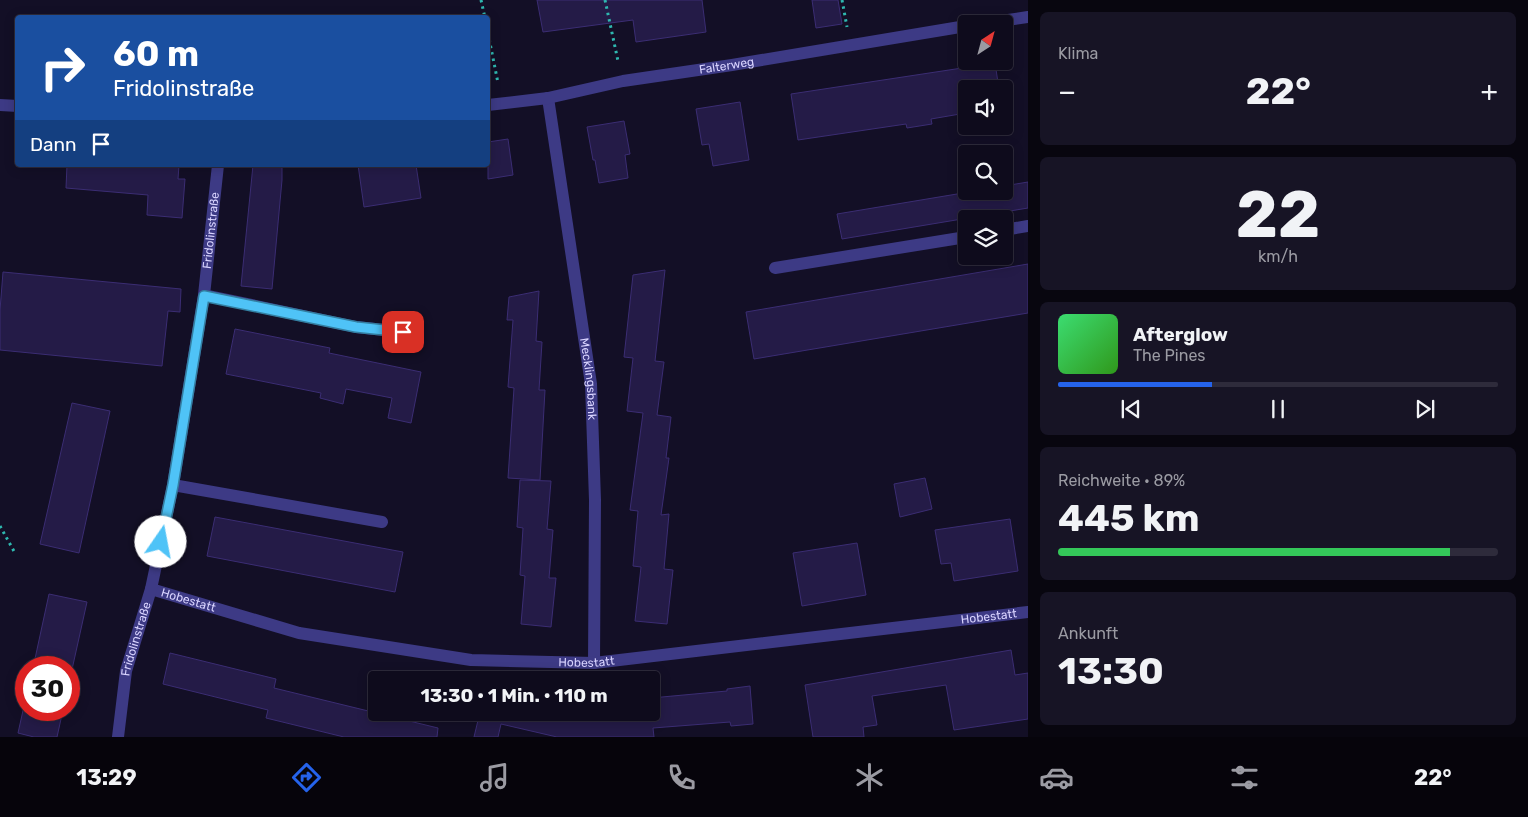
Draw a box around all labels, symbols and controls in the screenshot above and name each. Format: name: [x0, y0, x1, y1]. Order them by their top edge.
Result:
north arrow: [958, 15, 1012, 70]
map controls: [958, 15, 1013, 265]
text: 60 m: [113, 33, 199, 75]
icon: right: [30, 35, 95, 100]
text: Klima: [1058, 44, 1098, 63]
street label: Falterweg: [698, 54, 755, 77]
text: 22°: [1246, 68, 1311, 114]
text: Fridolinstraße: [113, 75, 254, 102]
text: −: [1058, 75, 1076, 108]
text: +: [1481, 75, 1498, 108]
button: sound: [958, 80, 1013, 135]
icon: arrive: [87, 130, 115, 158]
text: Dann: [30, 133, 77, 156]
button: search: [958, 145, 1013, 200]
text: 22: [1236, 176, 1320, 253]
street label: Fridolinstraße: [200, 191, 222, 270]
button: layers: [958, 210, 1013, 265]
text: km/h: [1258, 247, 1298, 266]
pin: [382, 311, 424, 353]
icon: arrive: [389, 318, 417, 346]
text: Afterglow: [1133, 323, 1228, 346]
street label: Mecklingsbank: [577, 337, 599, 421]
text: The Pines: [1133, 346, 1206, 365]
icon: previous: [1117, 395, 1145, 423]
icon: pause: [1264, 395, 1292, 423]
icon: next: [1411, 395, 1439, 423]
text: Reichweite · 89%: [1058, 471, 1185, 490]
text: 445 km: [1058, 495, 1200, 541]
position arrow: [134, 515, 186, 567]
street label: Hobestatt: [159, 585, 218, 615]
street label: Fridolinstraße: [118, 600, 154, 677]
street label: Hobestatt: [960, 606, 1018, 627]
text: Ankunft: [1058, 624, 1118, 643]
text: 13:30: [1058, 648, 1164, 694]
street label: Hobestatt: [558, 654, 616, 670]
speed limit sign: 30: [15, 656, 80, 721]
text: 13:30 · 1 Min. · 110 m: [420, 684, 608, 707]
icon: directions: [289, 760, 324, 795]
icon: music: [477, 760, 512, 795]
icon: phone: [664, 760, 699, 795]
icon: climate: [852, 760, 887, 795]
icon: car: [1039, 760, 1074, 795]
icon: filters: [1227, 760, 1262, 795]
text: 13:29: [76, 764, 137, 791]
text: 22°: [1414, 764, 1452, 791]

